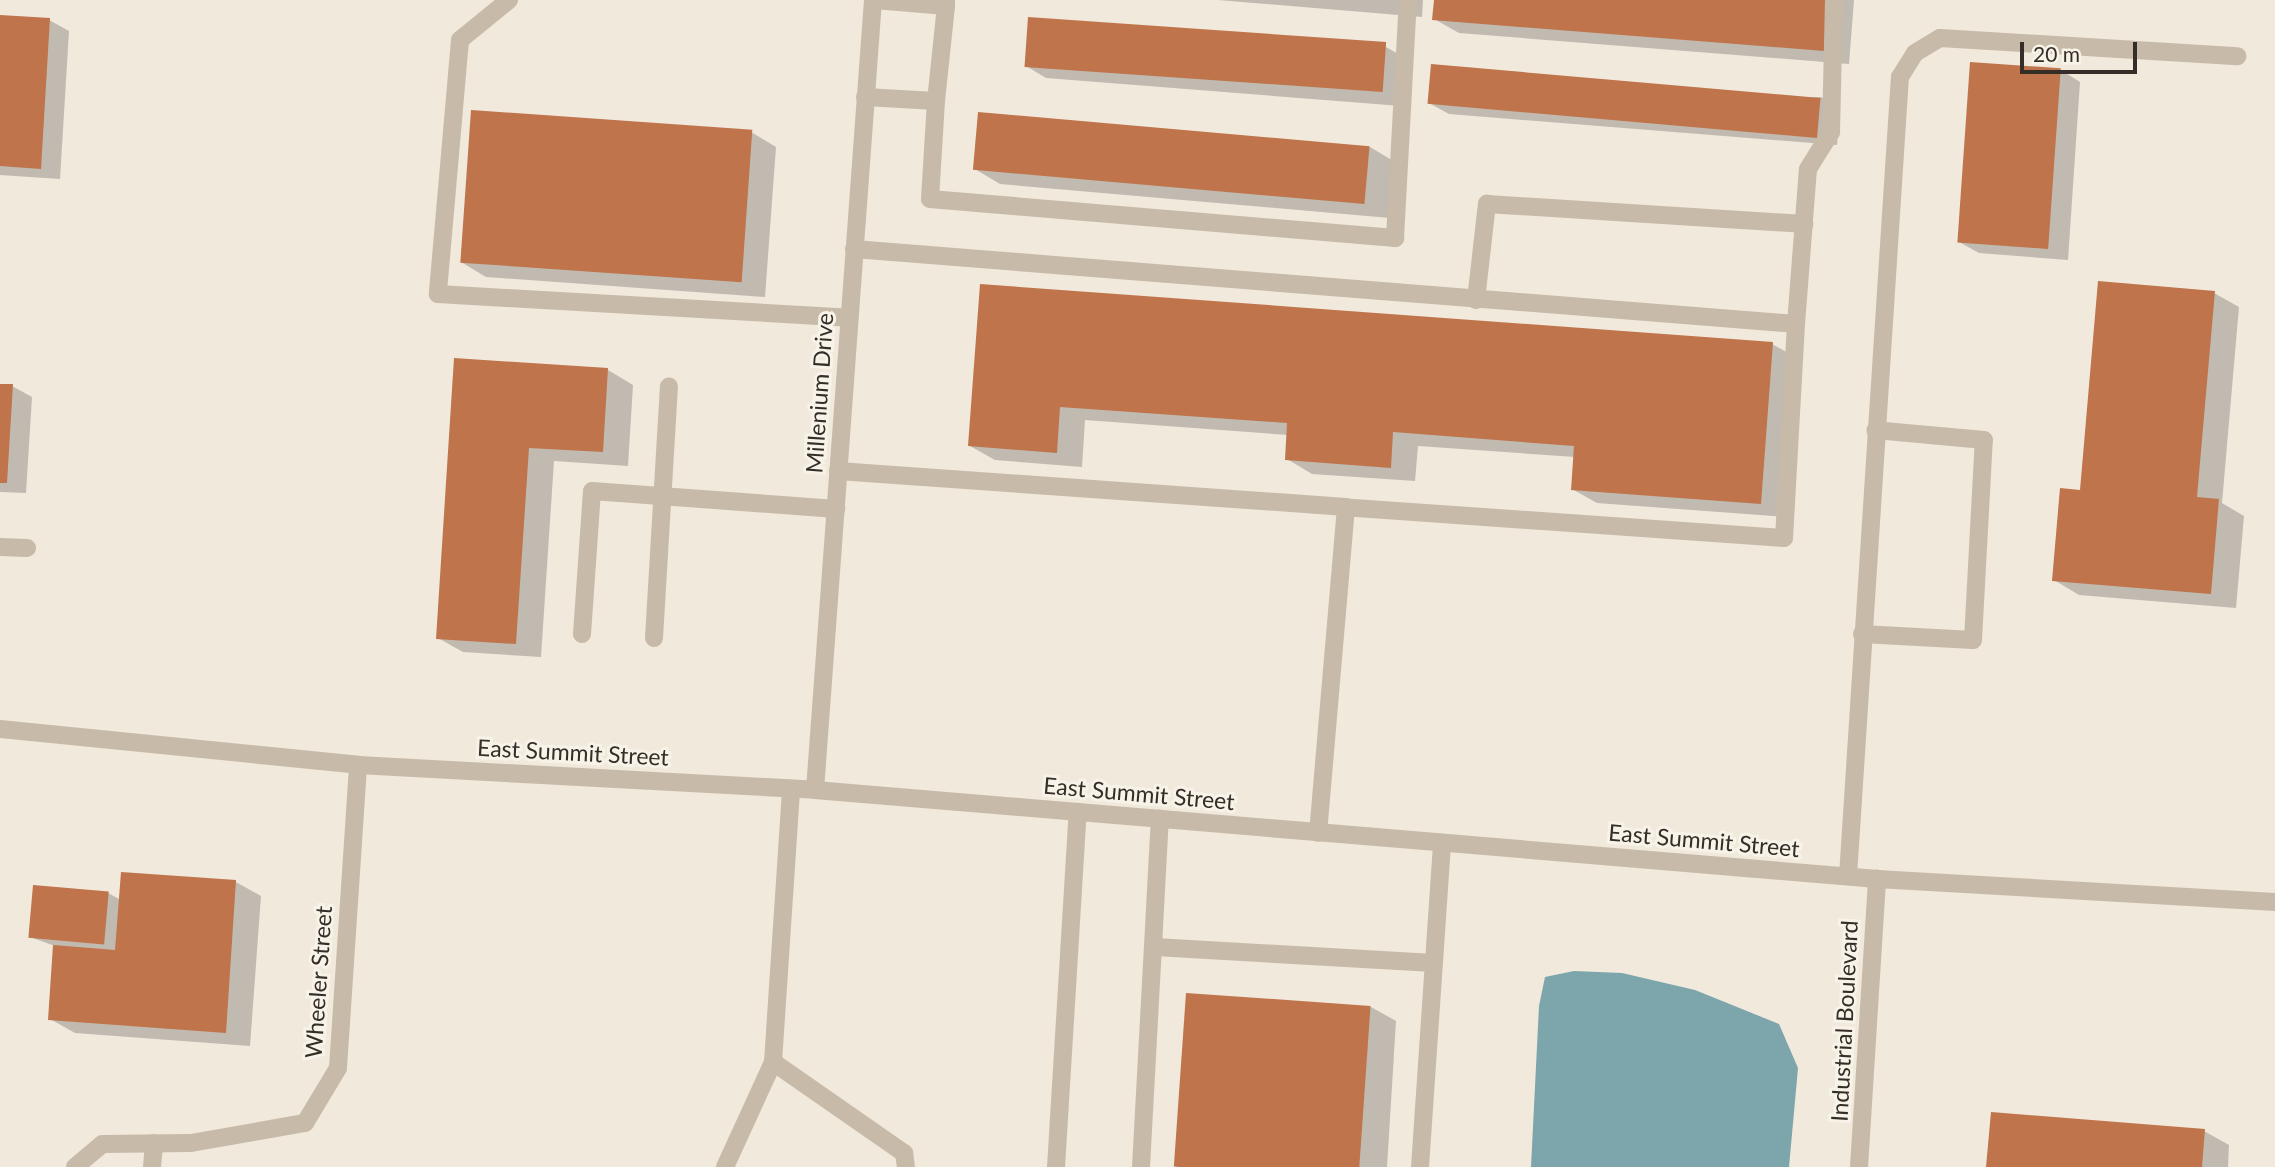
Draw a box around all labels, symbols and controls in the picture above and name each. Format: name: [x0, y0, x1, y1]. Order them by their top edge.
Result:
scale bar: [2023, 28, 2140, 72]
text: 20 m: [2033, 41, 2080, 66]
street label: Millenium Drive: [800, 312, 838, 474]
street label: East Summit Street: [477, 733, 669, 771]
street label: East Summit Street: [1042, 771, 1236, 815]
street label: East Summit Street: [1607, 818, 1801, 862]
street label: Wheeler Street: [299, 905, 337, 1059]
street label: Industrial Boulevard: [1825, 920, 1863, 1122]

